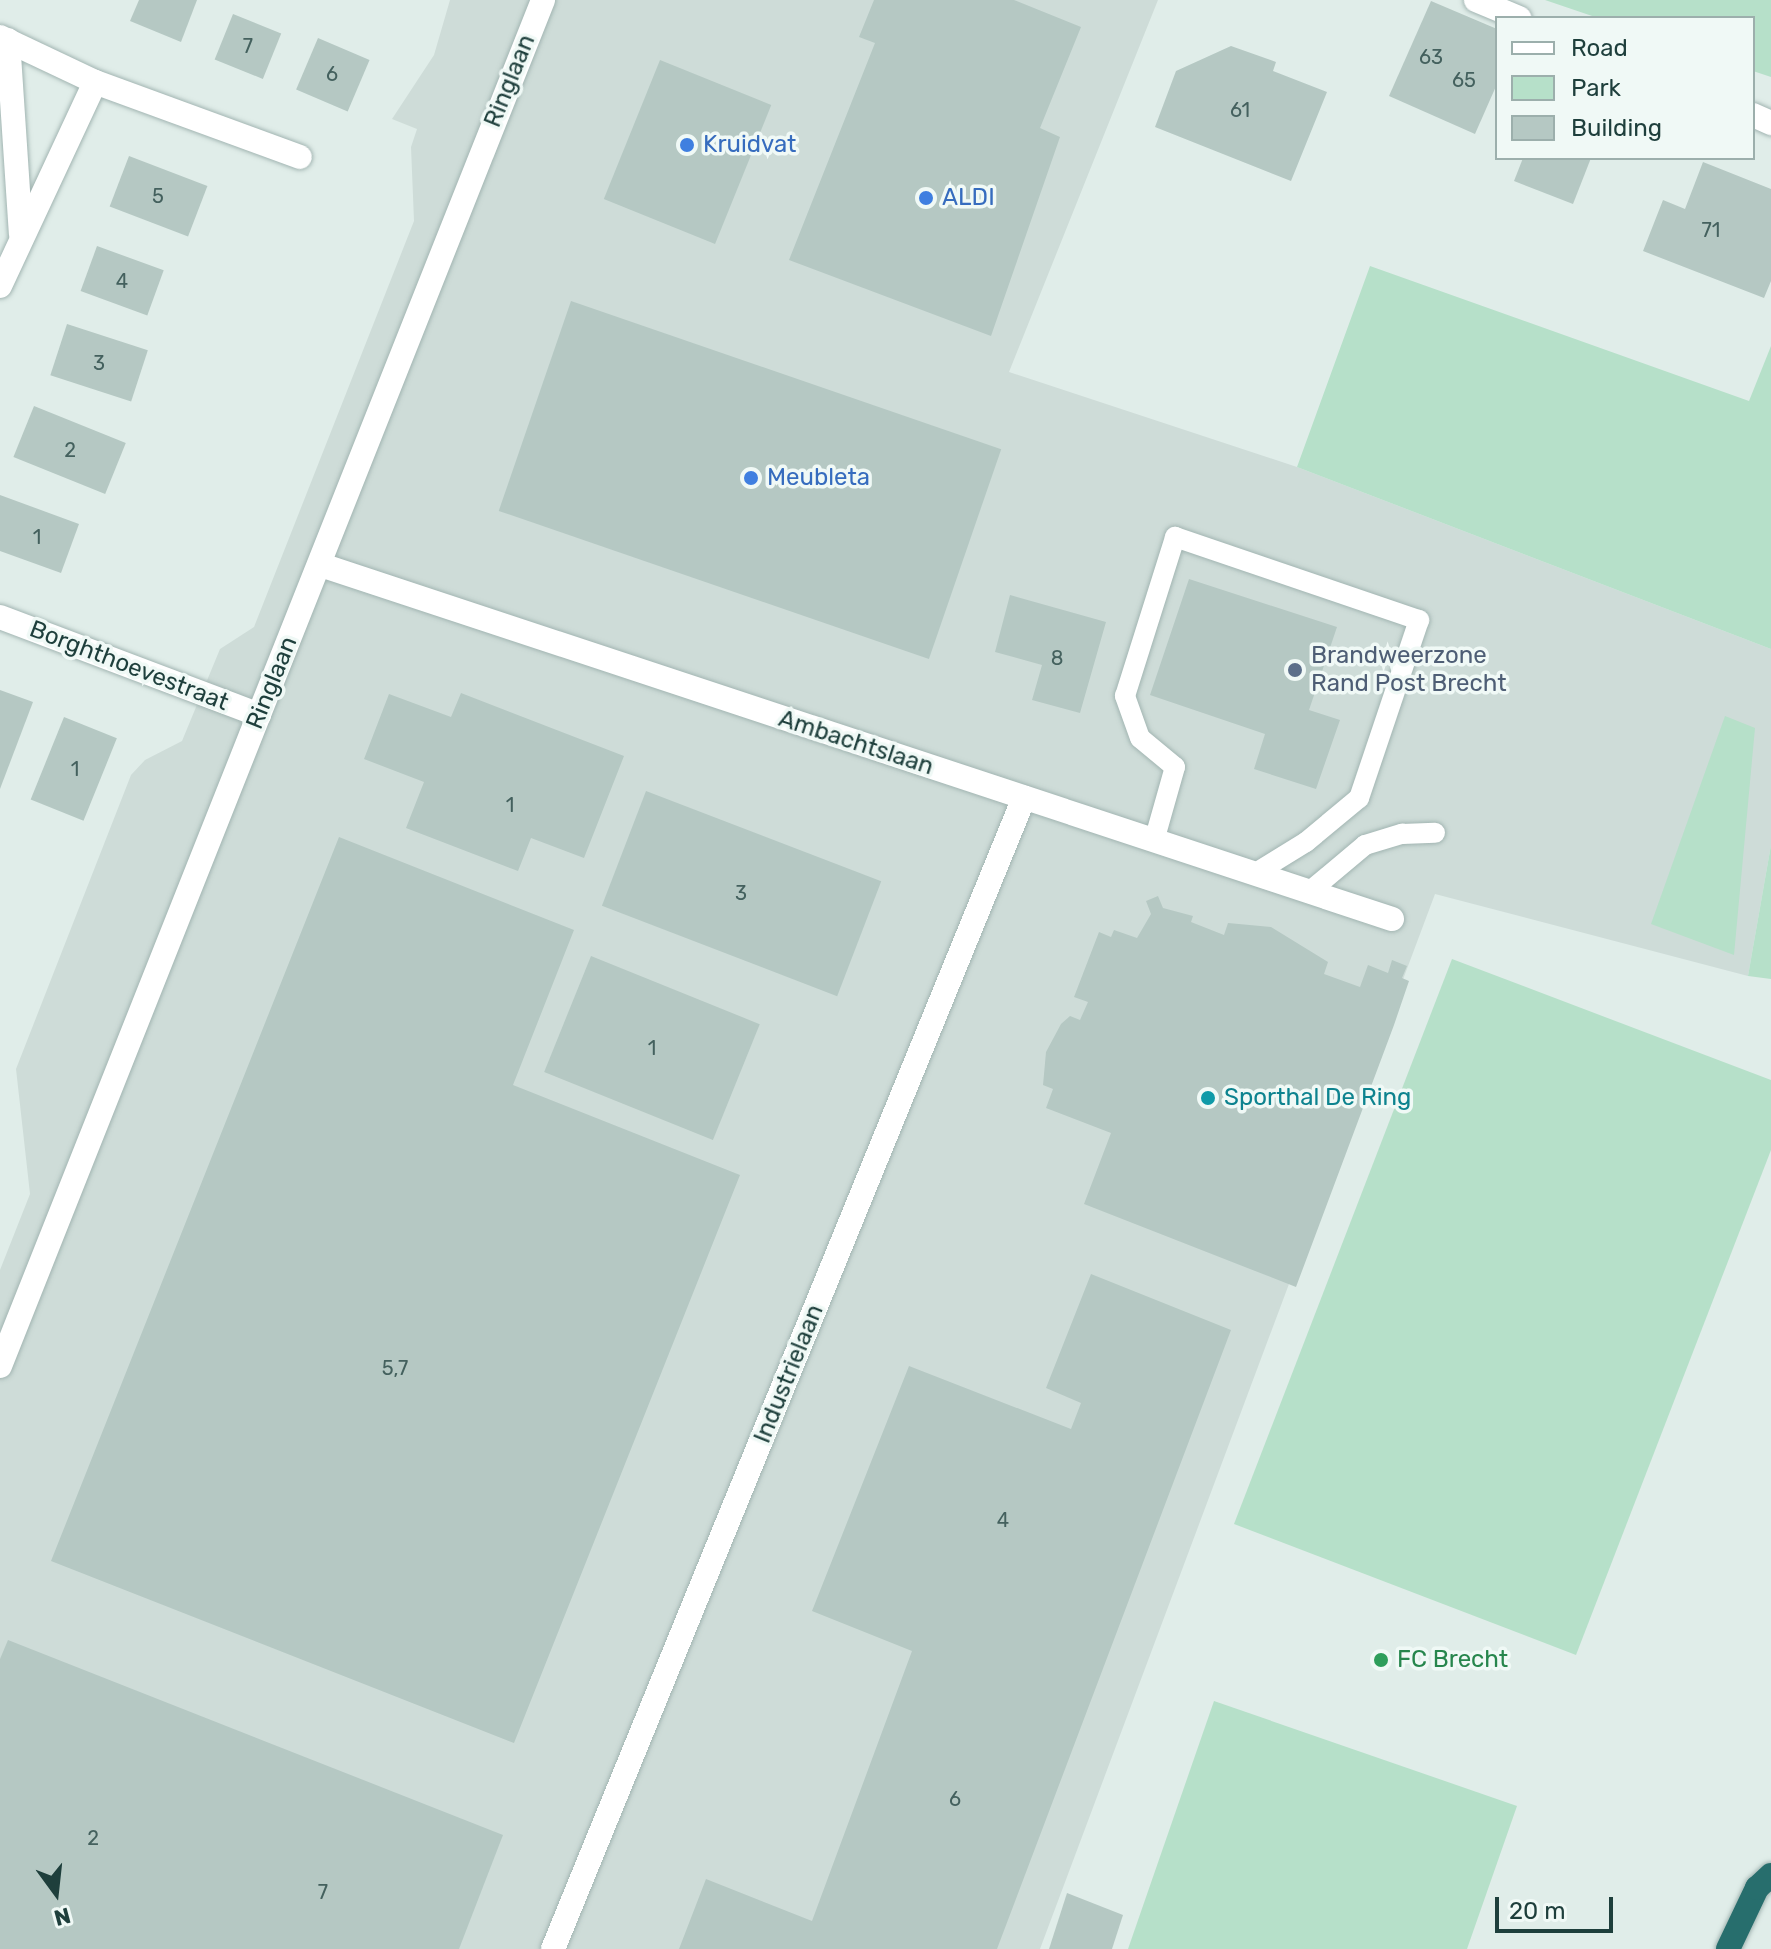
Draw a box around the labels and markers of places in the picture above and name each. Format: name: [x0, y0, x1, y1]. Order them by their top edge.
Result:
place label: Kruidvat: [703, 131, 796, 159]
marker: Kruidvat: [678, 136, 696, 154]
place label: ALDI: [942, 184, 995, 212]
marker: ALDI: [917, 189, 935, 207]
place label: Meubleta: [767, 464, 870, 492]
marker: Meubleta: [742, 469, 760, 487]
place label: Brandweerzone Rand Post Brecht: [1311, 642, 1507, 698]
marker: Brandweerzone Rand Post Brecht: [1286, 661, 1304, 679]
place label: Sporthal De Ring: [1224, 1084, 1411, 1112]
marker: Sporthal De Ring: [1199, 1089, 1217, 1107]
place label: FC Brecht: [1397, 1646, 1508, 1674]
marker: FC Brecht: [1372, 1651, 1390, 1669]

